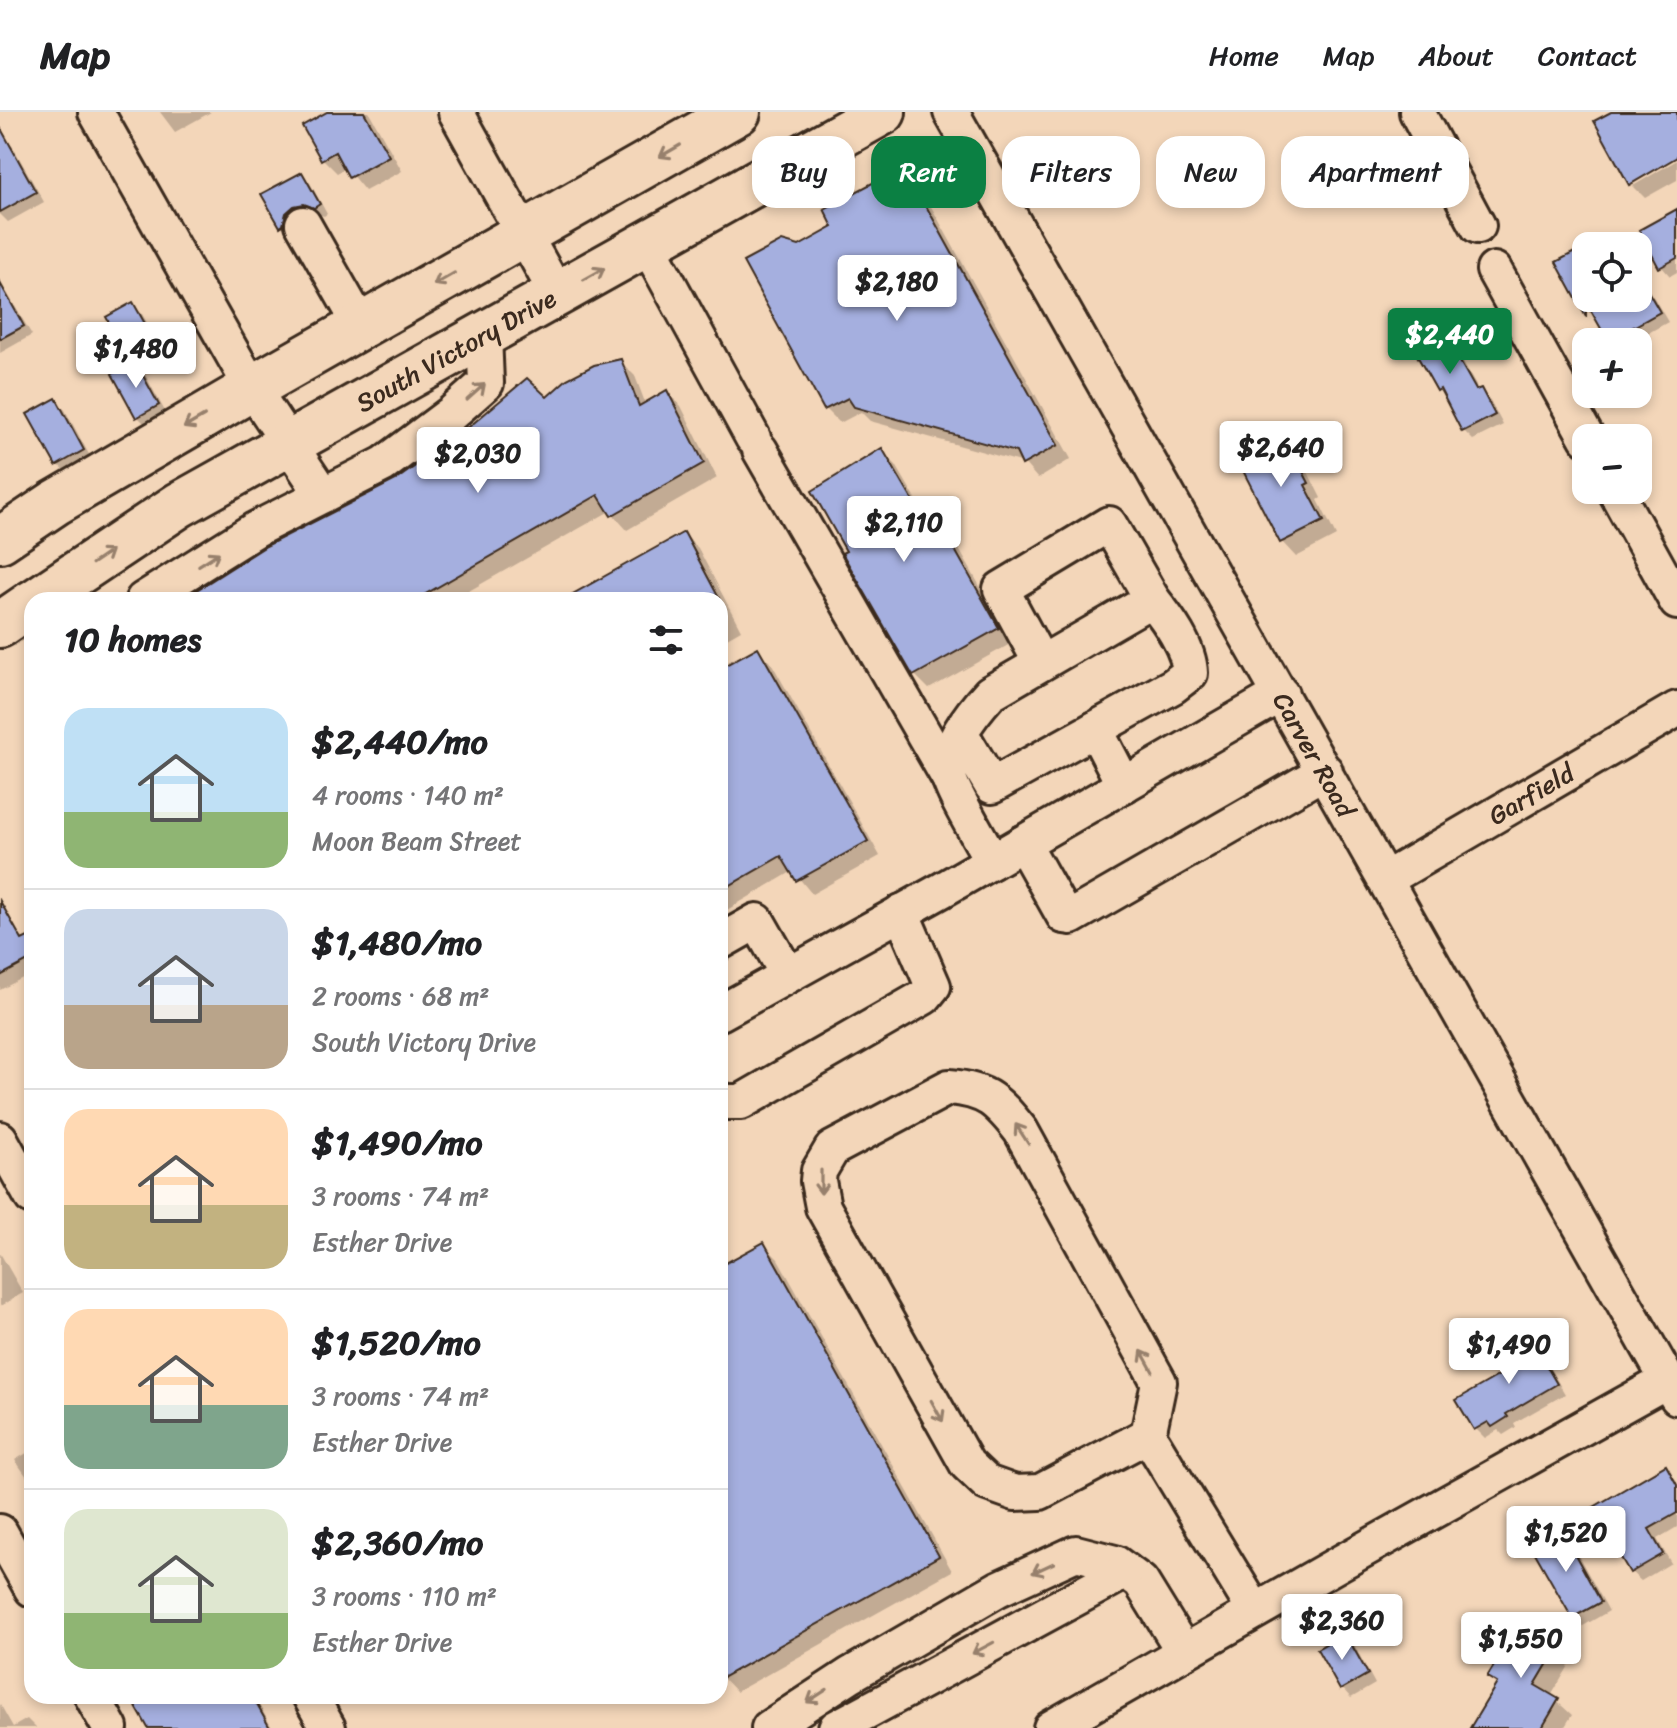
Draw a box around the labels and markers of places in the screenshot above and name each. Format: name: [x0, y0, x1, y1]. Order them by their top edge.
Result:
pin: $2,180: [832, 255, 962, 323]
pin: $2,440: [1385, 308, 1515, 376]
pin: $1,480: [71, 322, 201, 390]
pin: $2,640: [1216, 421, 1346, 489]
pin: $2,030: [413, 427, 543, 495]
pin: $2,110: [839, 496, 969, 564]
pin: $1,490: [1444, 1318, 1574, 1386]
pin: $1,520: [1501, 1506, 1631, 1574]
pin: $2,360: [1277, 1594, 1407, 1662]
pin: $1,550: [1456, 1612, 1586, 1680]

